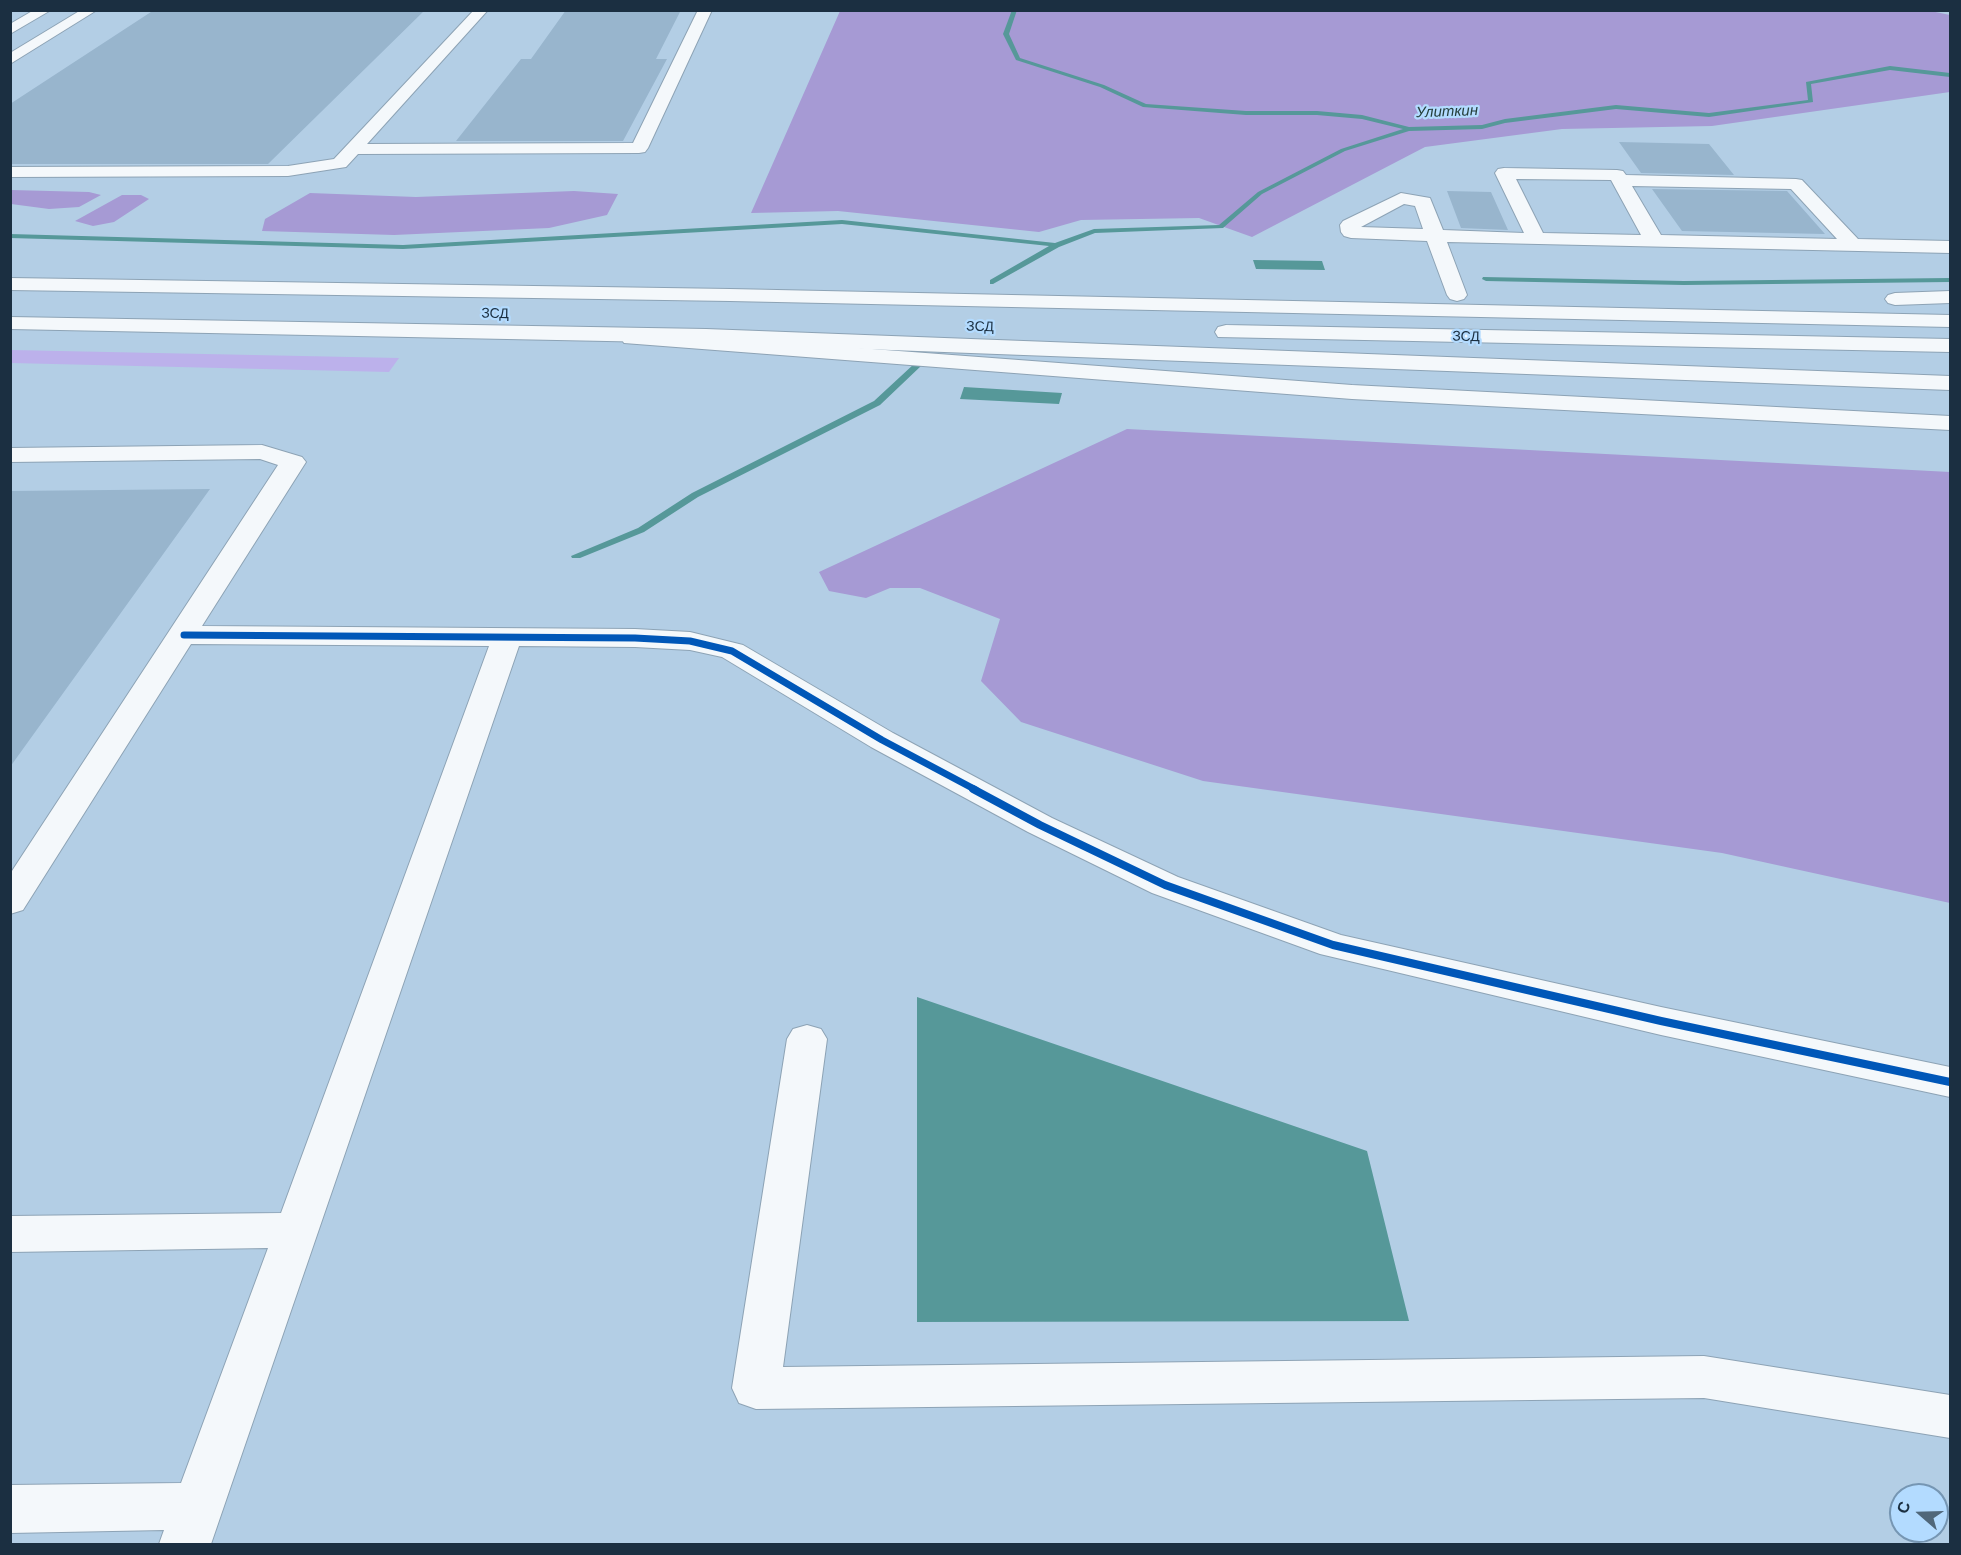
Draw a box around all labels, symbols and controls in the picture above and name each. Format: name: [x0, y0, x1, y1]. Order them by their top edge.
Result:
water label: Улиткин: [1416, 102, 1478, 122]
street label: ЗСД: [481, 305, 509, 323]
street label: ЗСД: [966, 318, 994, 336]
street label: ЗСД: [1452, 328, 1480, 346]
north arrow: [1889, 1483, 1949, 1543]
text: С: [1894, 1499, 1913, 1516]

